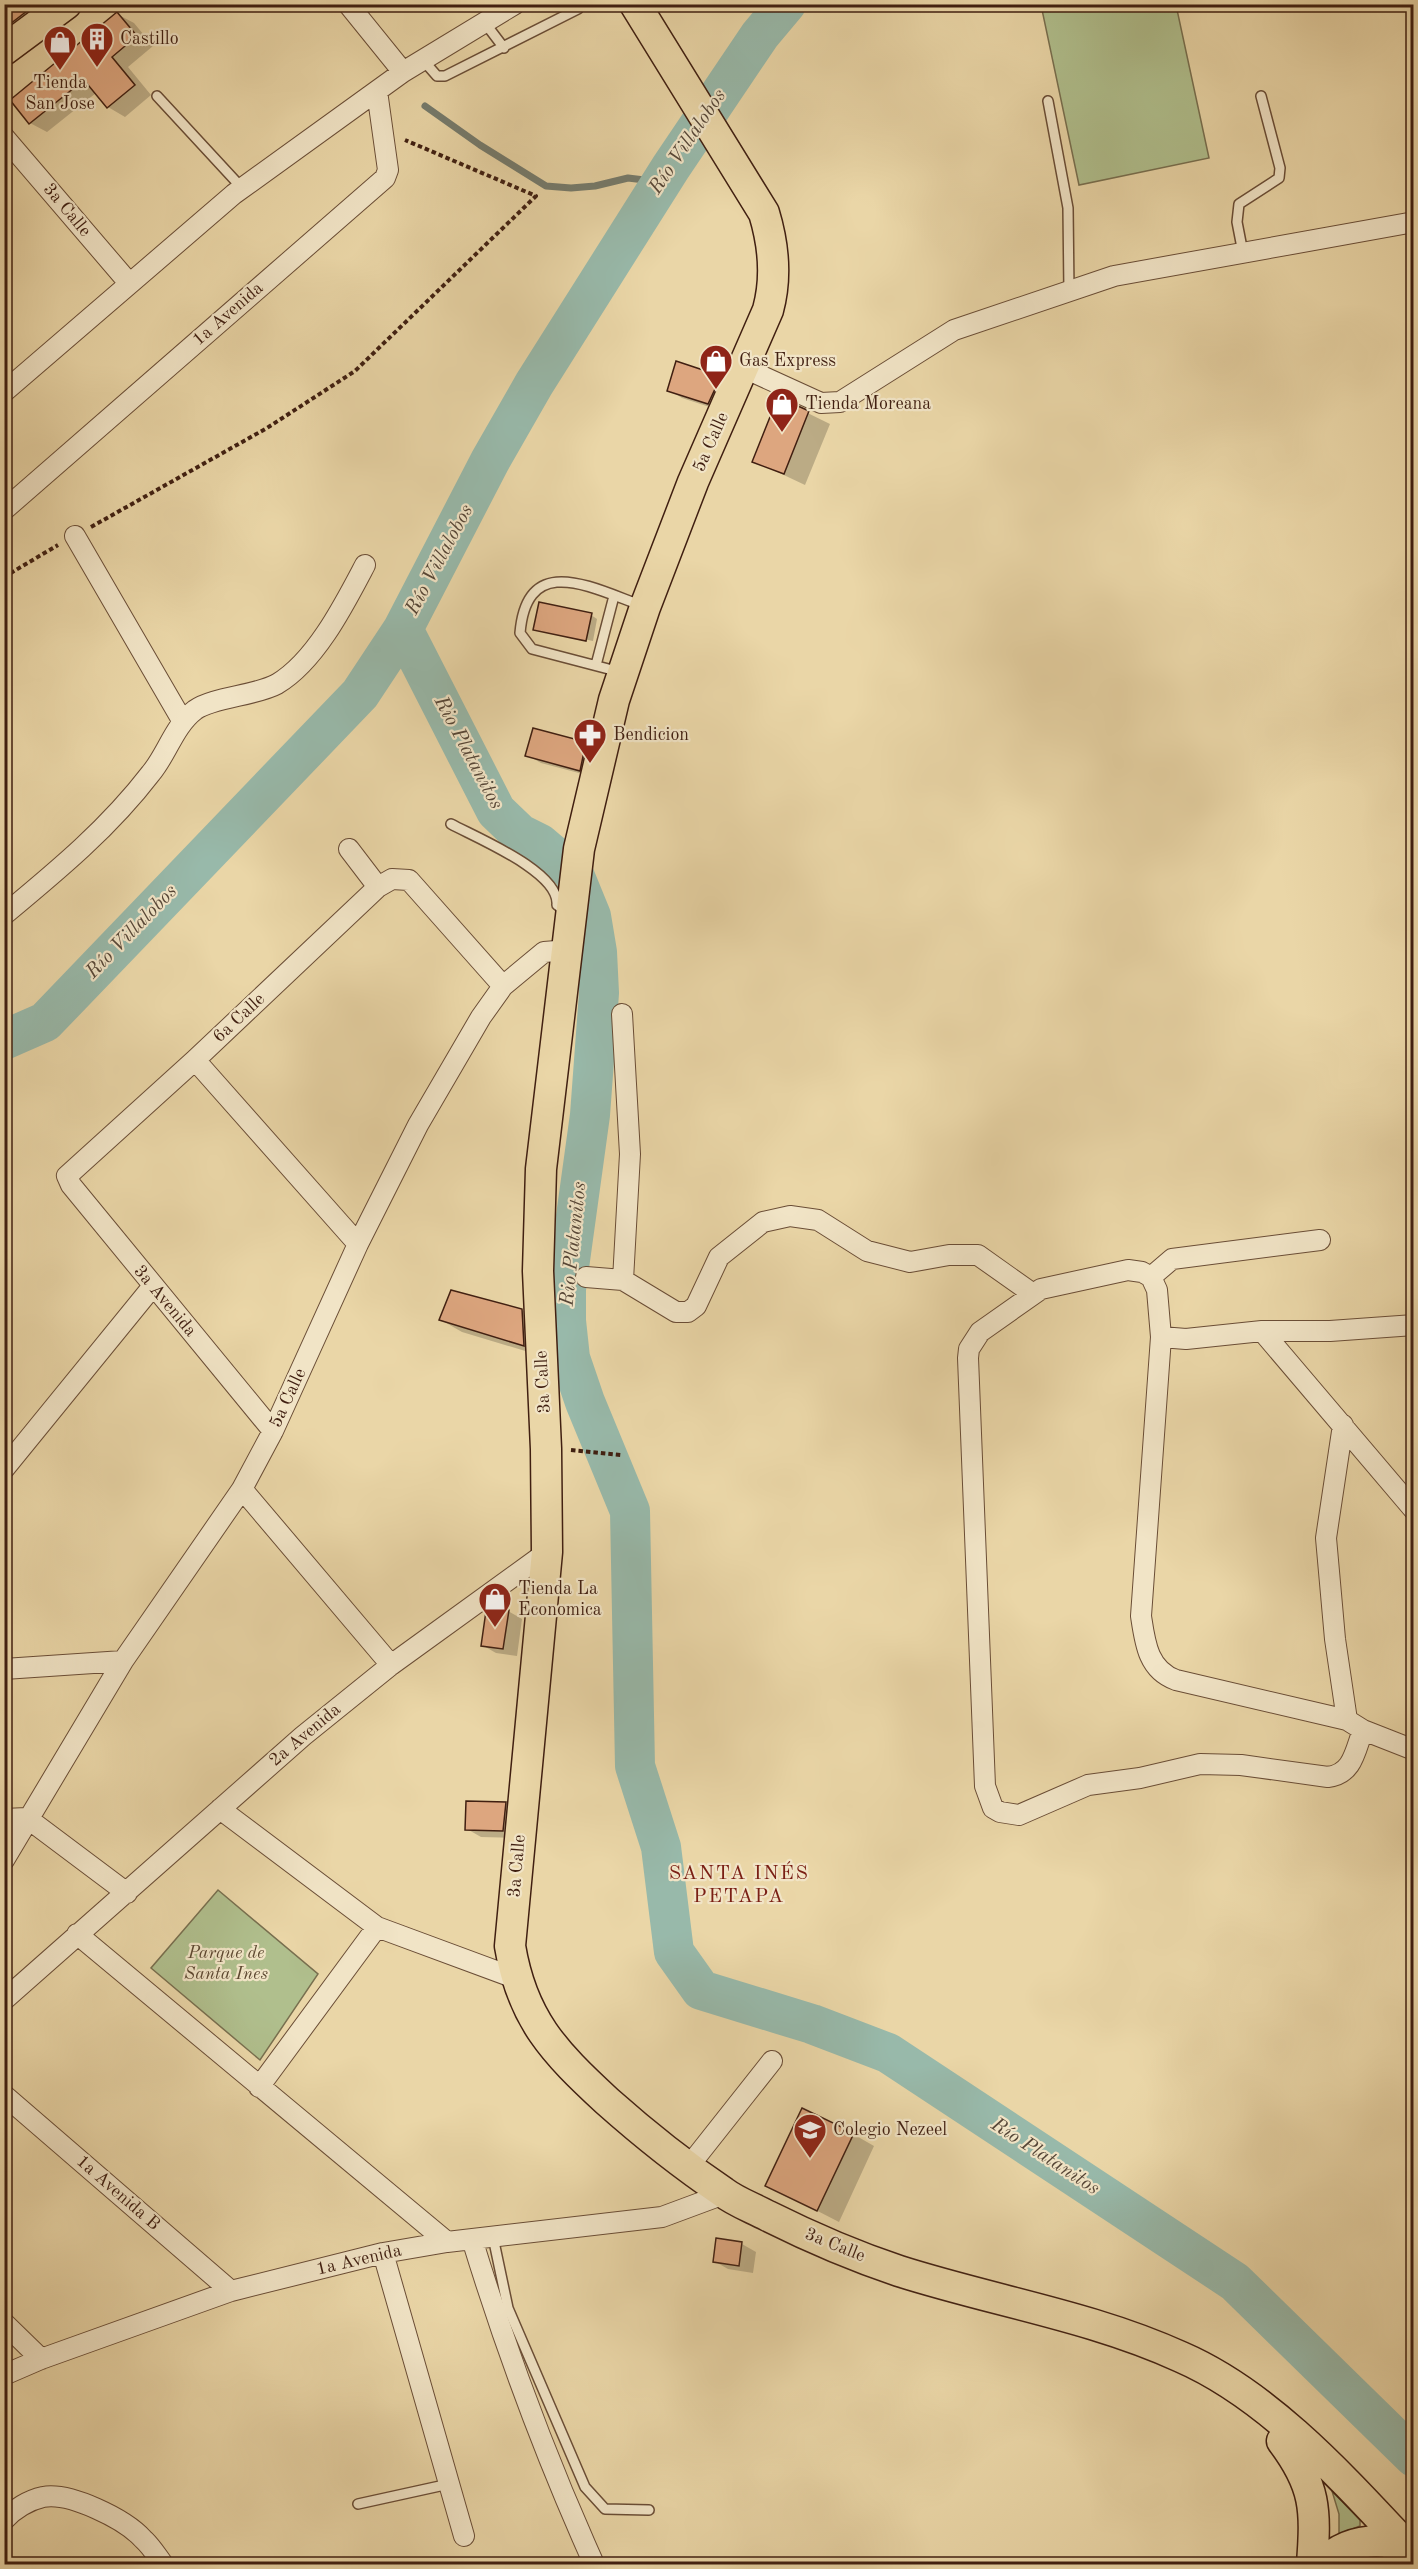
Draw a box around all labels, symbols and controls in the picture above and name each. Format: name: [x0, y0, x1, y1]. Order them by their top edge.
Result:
building icon: Castillo: [79, 21, 115, 68]
shop icon: Tienda San Jose: [42, 24, 78, 71]
place label: Castillo: [120, 30, 179, 48]
place label: Tienda San Jose: [25, 74, 95, 113]
water label: Río Villalobos: [645, 86, 730, 199]
street label: 3a Calle: [40, 180, 94, 240]
street label: 1a Avenida: [189, 279, 267, 349]
shop icon: Gas Express: [698, 343, 734, 390]
place label: Gas Express: [739, 352, 836, 370]
shop icon: Tienda Moreana: [764, 386, 800, 433]
place label: Tienda Moreana: [805, 395, 931, 413]
street label: 5a Calle: [690, 409, 732, 475]
water label: Río Villalobos: [402, 502, 477, 619]
water label: Rio Platanitos: [429, 692, 506, 813]
pharmacy icon: Bendicion: [572, 717, 608, 764]
place label: Bendicion: [613, 726, 689, 744]
water label: Río Villalobos: [82, 881, 181, 983]
street label: 6a Calle: [210, 990, 268, 1046]
water label: Rio Platanitos: [557, 1181, 590, 1308]
street label: 3a Avenida: [130, 1262, 200, 1340]
street label: 3a Calle: [532, 1350, 554, 1414]
street label: 5a Calle: [266, 1365, 310, 1431]
place label: Tienda La Economica: [518, 1580, 602, 1619]
shop icon: Tienda La Economica: [477, 1581, 513, 1628]
street label: 2a Avenida: [266, 1700, 344, 1770]
street label: 3a Calle: [505, 1834, 529, 1898]
district label: SANTA INÉS PETAPA: [669, 1861, 809, 1907]
park label: Parque de Santa Ines: [184, 1944, 268, 1983]
school or university icon: Colegio Nezeel: [792, 2112, 828, 2159]
water label: Río Platanitos: [986, 2114, 1103, 2199]
place label: Colegio Nezeel: [833, 2121, 947, 2139]
street label: 1a Avenida B: [73, 2152, 163, 2234]
street label: 3a Calle: [802, 2225, 868, 2265]
street label: 1a Avenida: [315, 2241, 403, 2279]

